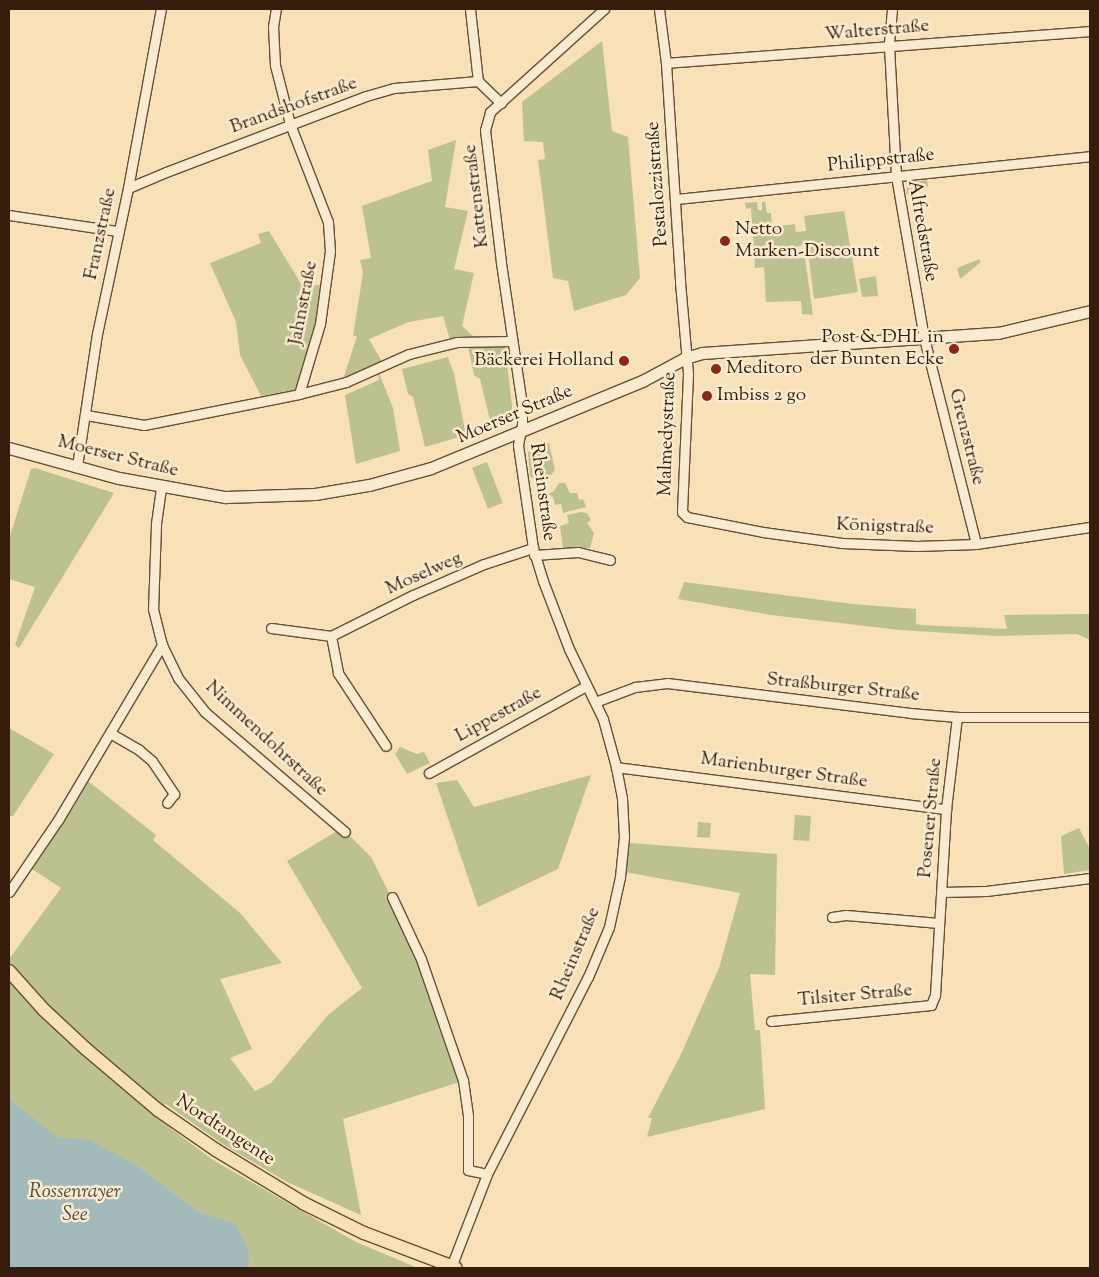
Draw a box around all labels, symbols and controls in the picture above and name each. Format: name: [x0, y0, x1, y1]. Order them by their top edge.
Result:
street label: Walterstraße: [824, 15, 930, 47]
street label: Brandshofstraße: [227, 72, 361, 140]
street label: Pestalozzistraße: [642, 121, 674, 247]
street label: Kattenstraße: [459, 143, 495, 249]
street label: Philippstraße: [826, 144, 936, 178]
street label: Alfredstraße: [902, 178, 942, 284]
street label: Franzstraße: [80, 186, 122, 282]
place label: Netto Marken-Discount: [735, 219, 880, 263]
marker: Netto Marken-Discount: [719, 235, 731, 247]
street label: Jahnstraße: [285, 259, 323, 347]
place label: Post & DHL in der Bunten Ecke: [810, 327, 944, 371]
marker: Post & DHL in der Bunten Ecke: [948, 343, 960, 355]
place label: Bäckerei Holland: [474, 350, 614, 372]
marker: Bäckerei Holland: [618, 355, 630, 367]
place label: Meditoro: [726, 358, 802, 380]
marker: Meditoro: [710, 363, 722, 375]
street label: Malmedystraße: [654, 371, 682, 497]
street label: Moerser Straße: [454, 380, 576, 450]
place label: Imbiss 2 go: [717, 385, 806, 407]
street label: Grenzstraße: [943, 386, 989, 488]
marker: Imbiss 2 go: [701, 390, 713, 402]
street label: Moerser Straße: [55, 431, 181, 483]
street label: Rheinstraße: [524, 441, 560, 543]
street label: Königstraße: [836, 514, 934, 540]
street label: Moselweg: [383, 547, 465, 601]
street label: Straßburger Straße: [765, 669, 921, 707]
street label: Nimmendohrstraße: [200, 676, 332, 802]
street label: Lippestraße: [452, 682, 546, 748]
street label: Marienburger Straße: [699, 748, 869, 794]
street label: Posener Straße: [914, 757, 948, 879]
street label: Rheinstraße: [546, 904, 606, 1004]
street label: Tilsiter Straße: [797, 980, 913, 1012]
street label: Nordtangente: [171, 1090, 279, 1172]
water label: Rossenrayer See: [29, 1181, 121, 1228]

